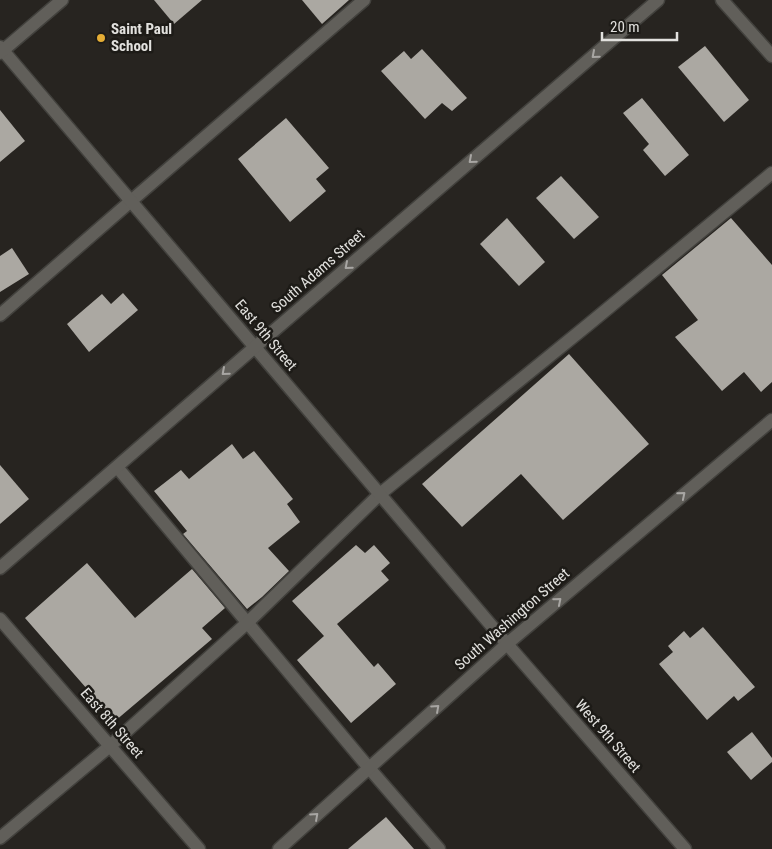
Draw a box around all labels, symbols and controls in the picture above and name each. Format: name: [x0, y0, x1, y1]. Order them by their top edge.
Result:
scale bar: [602, 10, 677, 42]
text: 20 m: [610, 18, 640, 36]
place label: Saint Paul School: [111, 20, 172, 55]
marker: Saint Paul School: [95, 32, 107, 44]
one-way arrow: [592, 49, 601, 57]
one-way arrow: [468, 155, 477, 164]
street label: South Adams Street: [268, 226, 368, 316]
one-way arrow: [345, 261, 354, 270]
street label: East 9th Street: [231, 296, 301, 374]
one-way arrow: [222, 367, 231, 376]
one-way arrow: [676, 493, 685, 501]
street label: South Washington Street: [451, 564, 573, 674]
one-way arrow: [552, 598, 561, 606]
street label: East 8th Street: [77, 684, 147, 762]
street label: West 9th Street: [571, 696, 645, 776]
one-way arrow: [430, 705, 439, 714]
one-way arrow: [309, 813, 318, 822]

